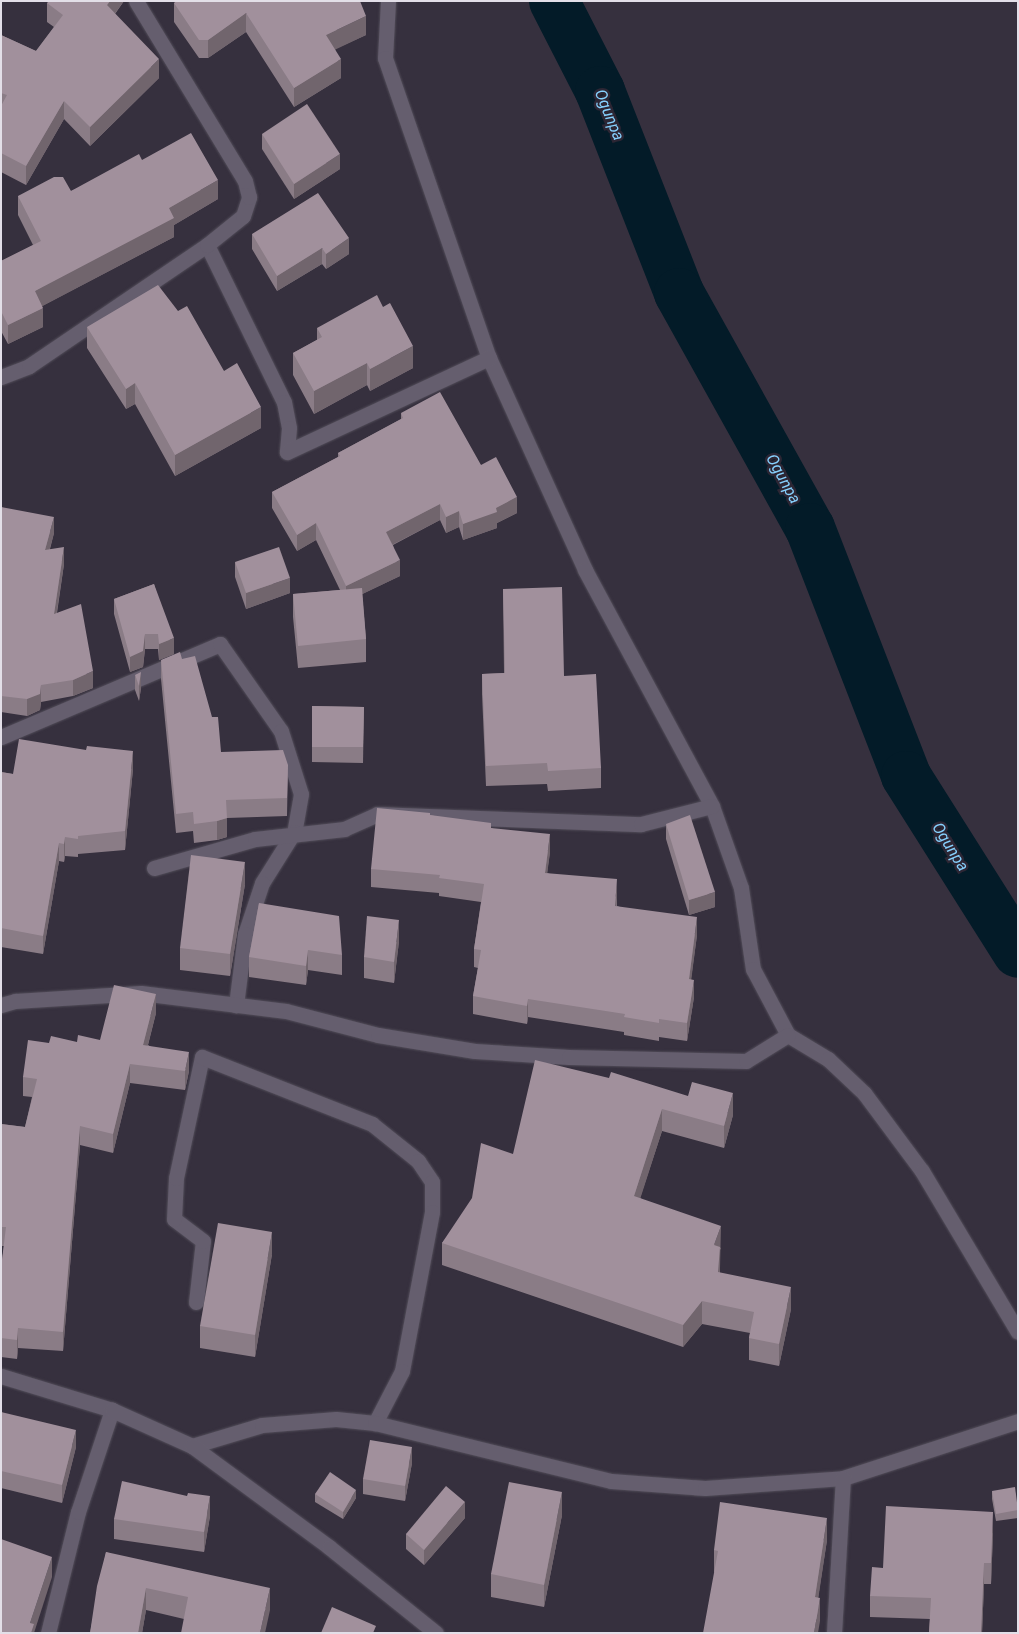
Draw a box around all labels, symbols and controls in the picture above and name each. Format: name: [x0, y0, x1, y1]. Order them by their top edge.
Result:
water label: Ogunpa: [590, 87, 628, 143]
water label: Ogunpa: [762, 451, 804, 507]
water label: Ogunpa: [928, 819, 972, 875]

